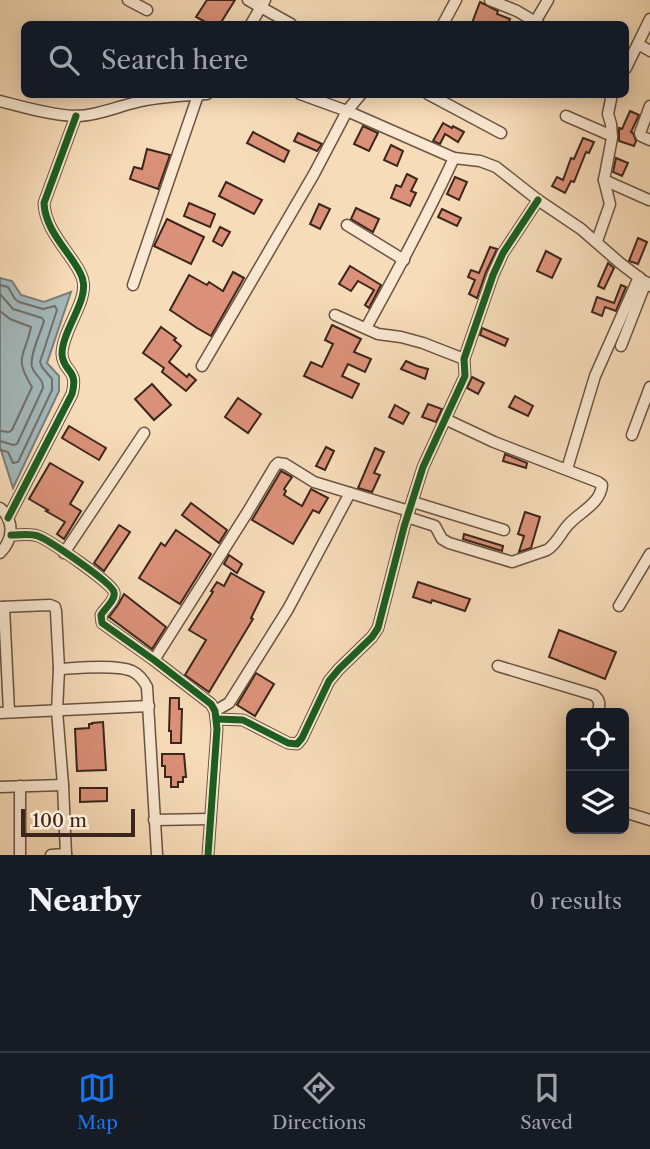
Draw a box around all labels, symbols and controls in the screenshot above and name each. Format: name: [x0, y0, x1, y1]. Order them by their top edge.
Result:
search box: [21, 21, 629, 98]
icon: search: [45, 41, 83, 79]
text: Search here: [101, 44, 248, 76]
map controls: [566, 708, 629, 834]
button: locate: [566, 708, 629, 771]
button: layers: [566, 771, 629, 834]
scale bar: [21, 806, 135, 838]
text: 100 m: [32, 809, 87, 832]
text: Nearby: [28, 882, 141, 919]
text: 0 results: [530, 887, 622, 915]
tab: Map: [77, 1069, 118, 1134]
tab: Directions: [272, 1069, 366, 1134]
tab: Saved: [520, 1069, 573, 1134]

